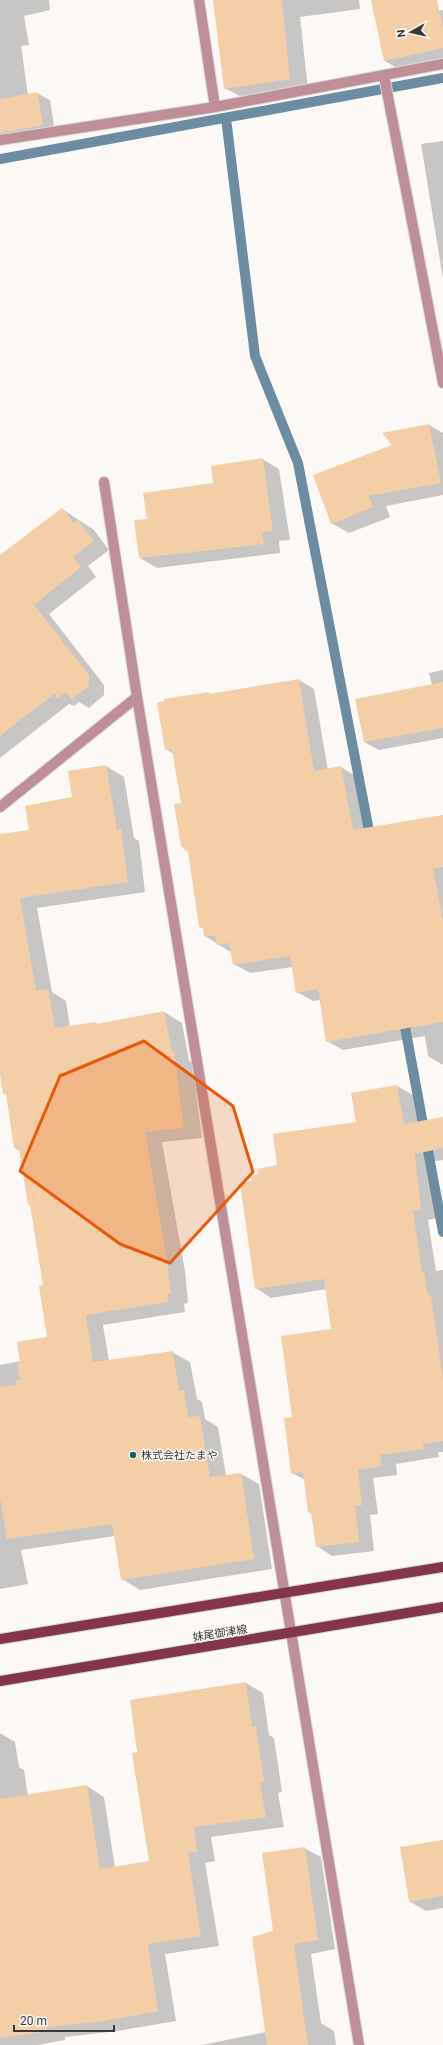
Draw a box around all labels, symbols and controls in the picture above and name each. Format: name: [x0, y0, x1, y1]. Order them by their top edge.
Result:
north arrow: [391, 12, 431, 52]
text: N: [395, 28, 409, 38]
place label: 株式会社たまや: [141, 1449, 218, 1462]
marker: 株式会社たまや: [128, 1450, 138, 1460]
street label: 妹尾御津線: [192, 1623, 248, 1644]
scale bar: [14, 2007, 114, 2033]
text: 20 m: [20, 2014, 47, 2028]

